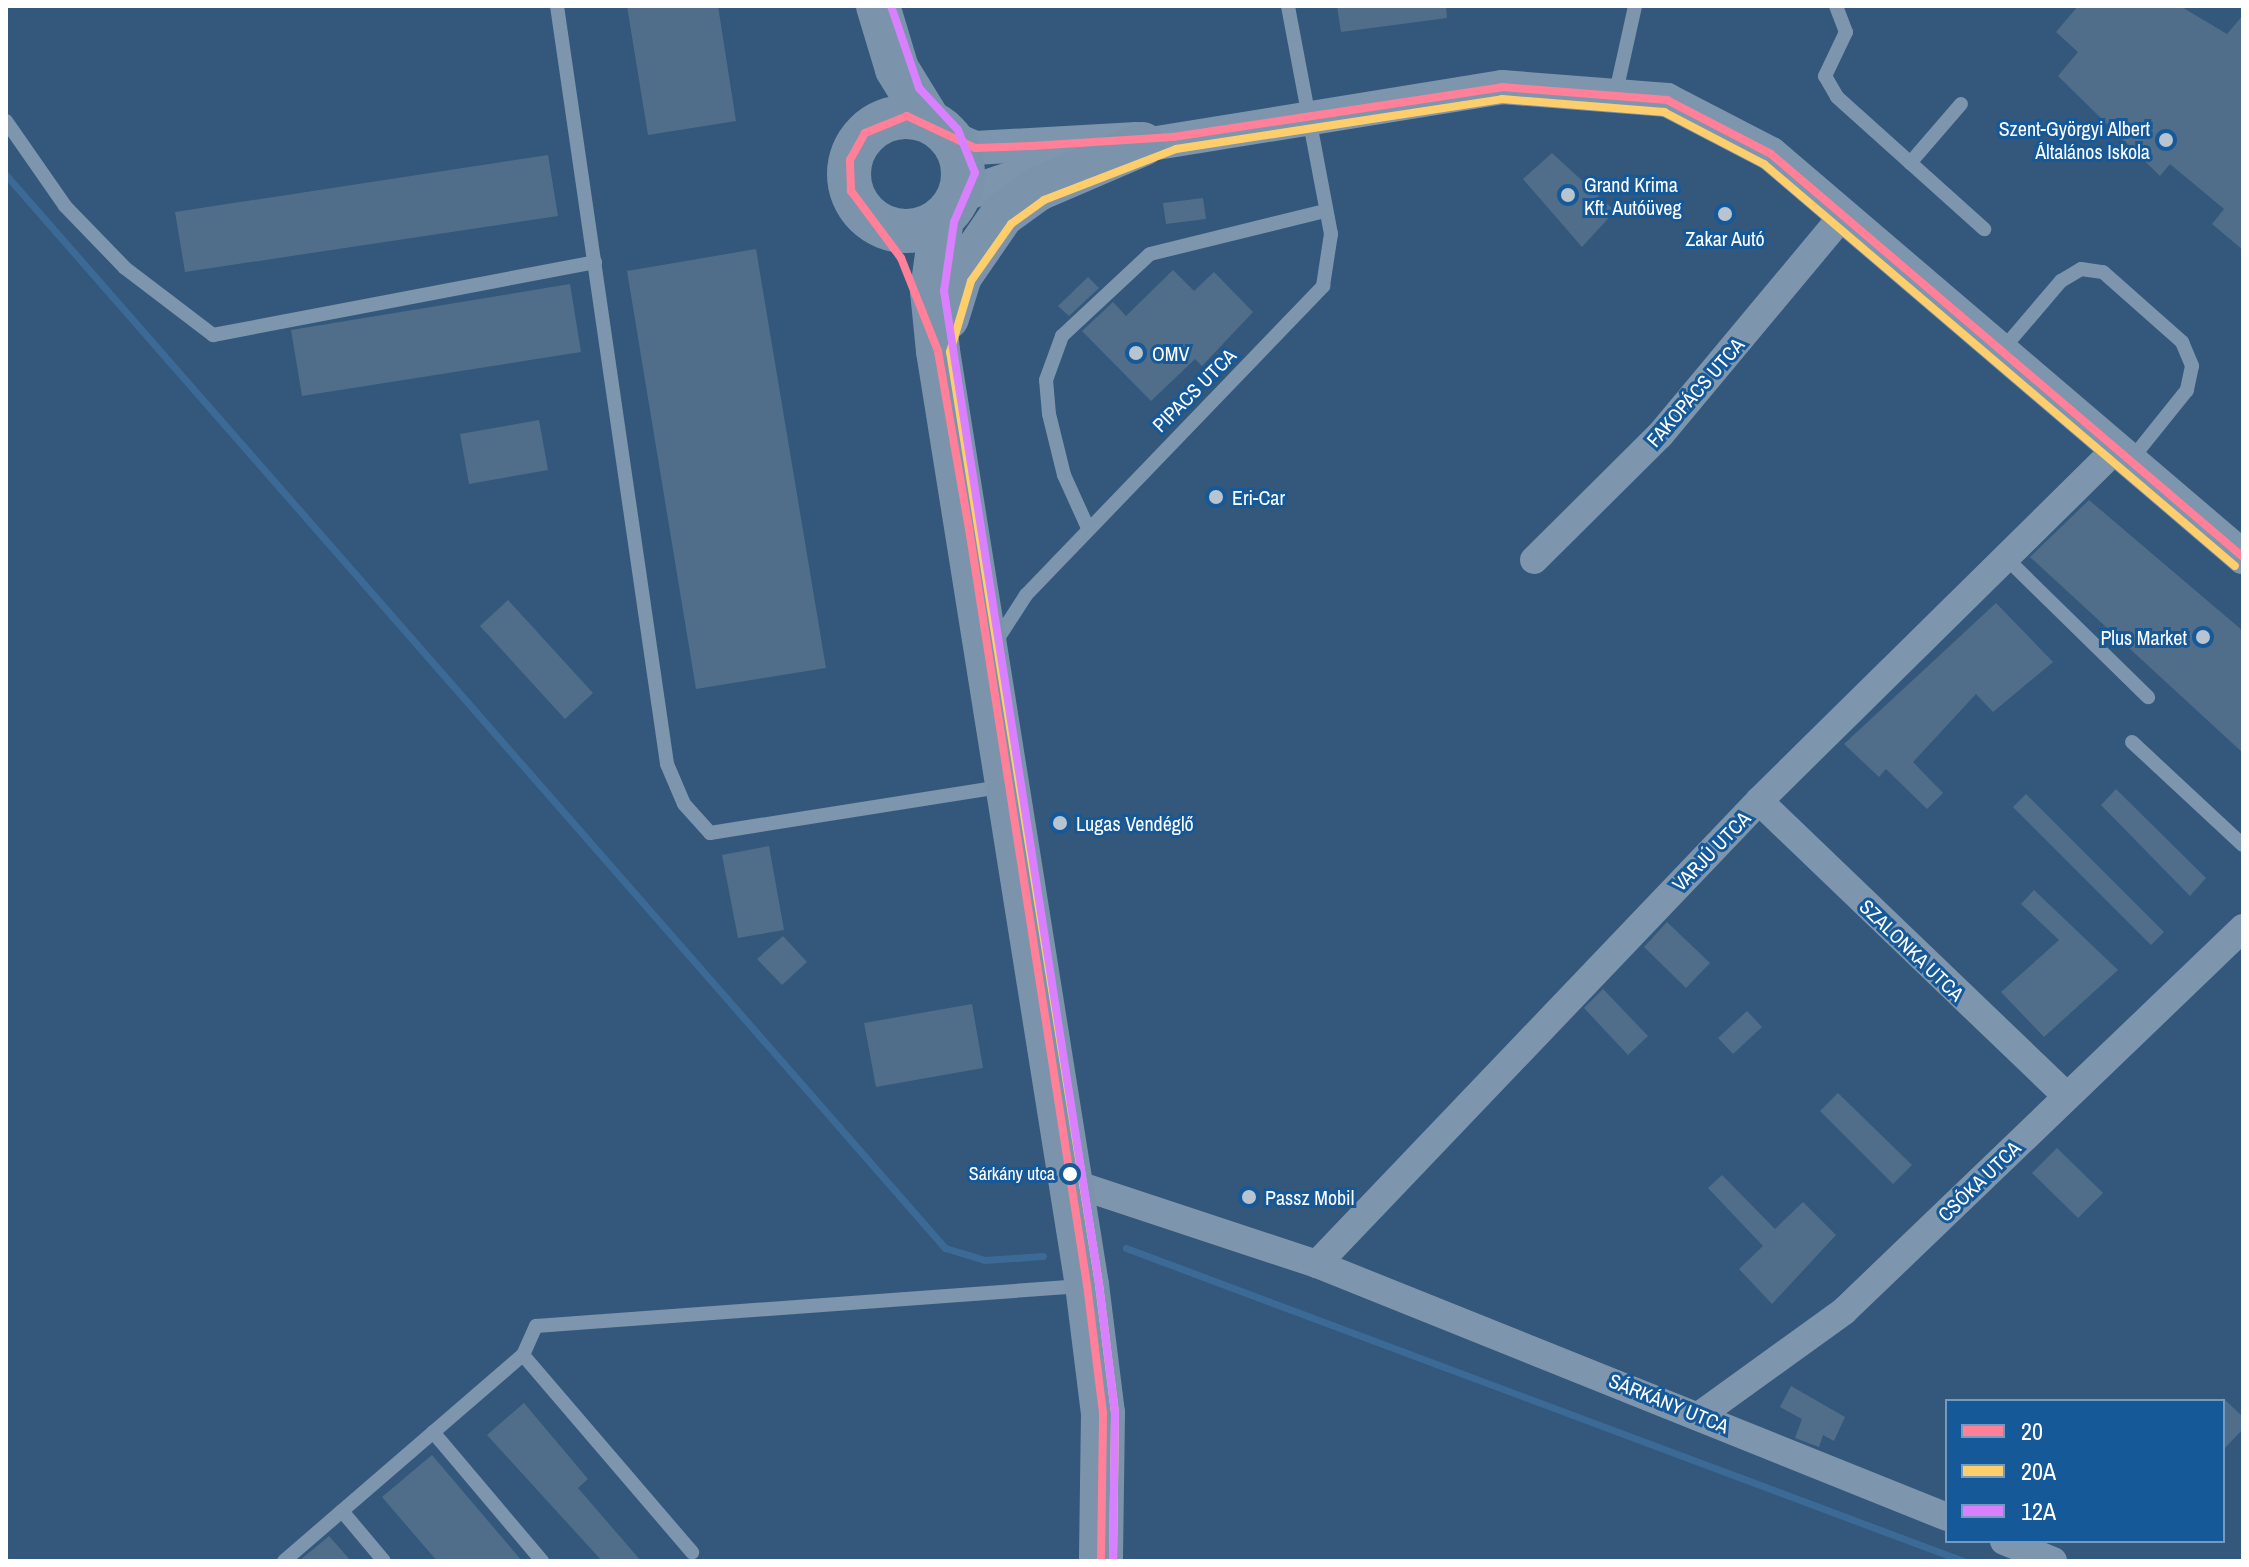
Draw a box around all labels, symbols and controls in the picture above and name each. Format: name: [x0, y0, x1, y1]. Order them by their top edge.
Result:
place label: Szent-Györgyi Albert Általános Iskola: [1998, 116, 2150, 163]
marker: Szent-Györgyi Albert Általános Iskola: [2157, 131, 2175, 149]
place label: Grand Krima Kft. Autóüveg: [1584, 172, 1682, 219]
marker: Grand Krima Kft. Autóüveg: [1559, 186, 1577, 204]
marker: Zakar Autó: [1716, 205, 1734, 223]
place label: Zakar Autó: [1685, 226, 1765, 250]
street label: FAKOPÁCS UTCA: [1641, 333, 1749, 451]
place label: OMV: [1152, 341, 1189, 365]
street label: PIPACS UTCA: [1147, 343, 1241, 437]
marker: OMV: [1127, 344, 1145, 362]
place label: Eri-Car: [1232, 485, 1285, 509]
marker: Eri-Car: [1207, 488, 1225, 506]
place label: Plus Market: [2100, 625, 2187, 649]
marker: Plus Market: [2194, 628, 2212, 646]
street label: VARJÚ UTCA: [1667, 806, 1755, 896]
place label: Lugas Vendéglő: [1076, 811, 1194, 835]
marker: Lugas Vendéglő: [1051, 814, 1069, 832]
street label: SZALONKA UTCA: [1854, 894, 1970, 1006]
street label: CSÓKA UTCA: [1932, 1135, 2026, 1227]
place label: Sárkány utca: [969, 1163, 1055, 1185]
marker: Sárkány utca: [1062, 1166, 1078, 1182]
place label: Passz Mobil: [1265, 1185, 1354, 1209]
marker: Passz Mobil: [1240, 1188, 1258, 1206]
street label: SÁRKÁNY UTCA: [1605, 1368, 1733, 1438]
legend: [1945, 1399, 2225, 1543]
text: 20: [2021, 1415, 2043, 1447]
text: 20A: [2021, 1455, 2056, 1487]
text: 12A: [2021, 1495, 2056, 1527]

